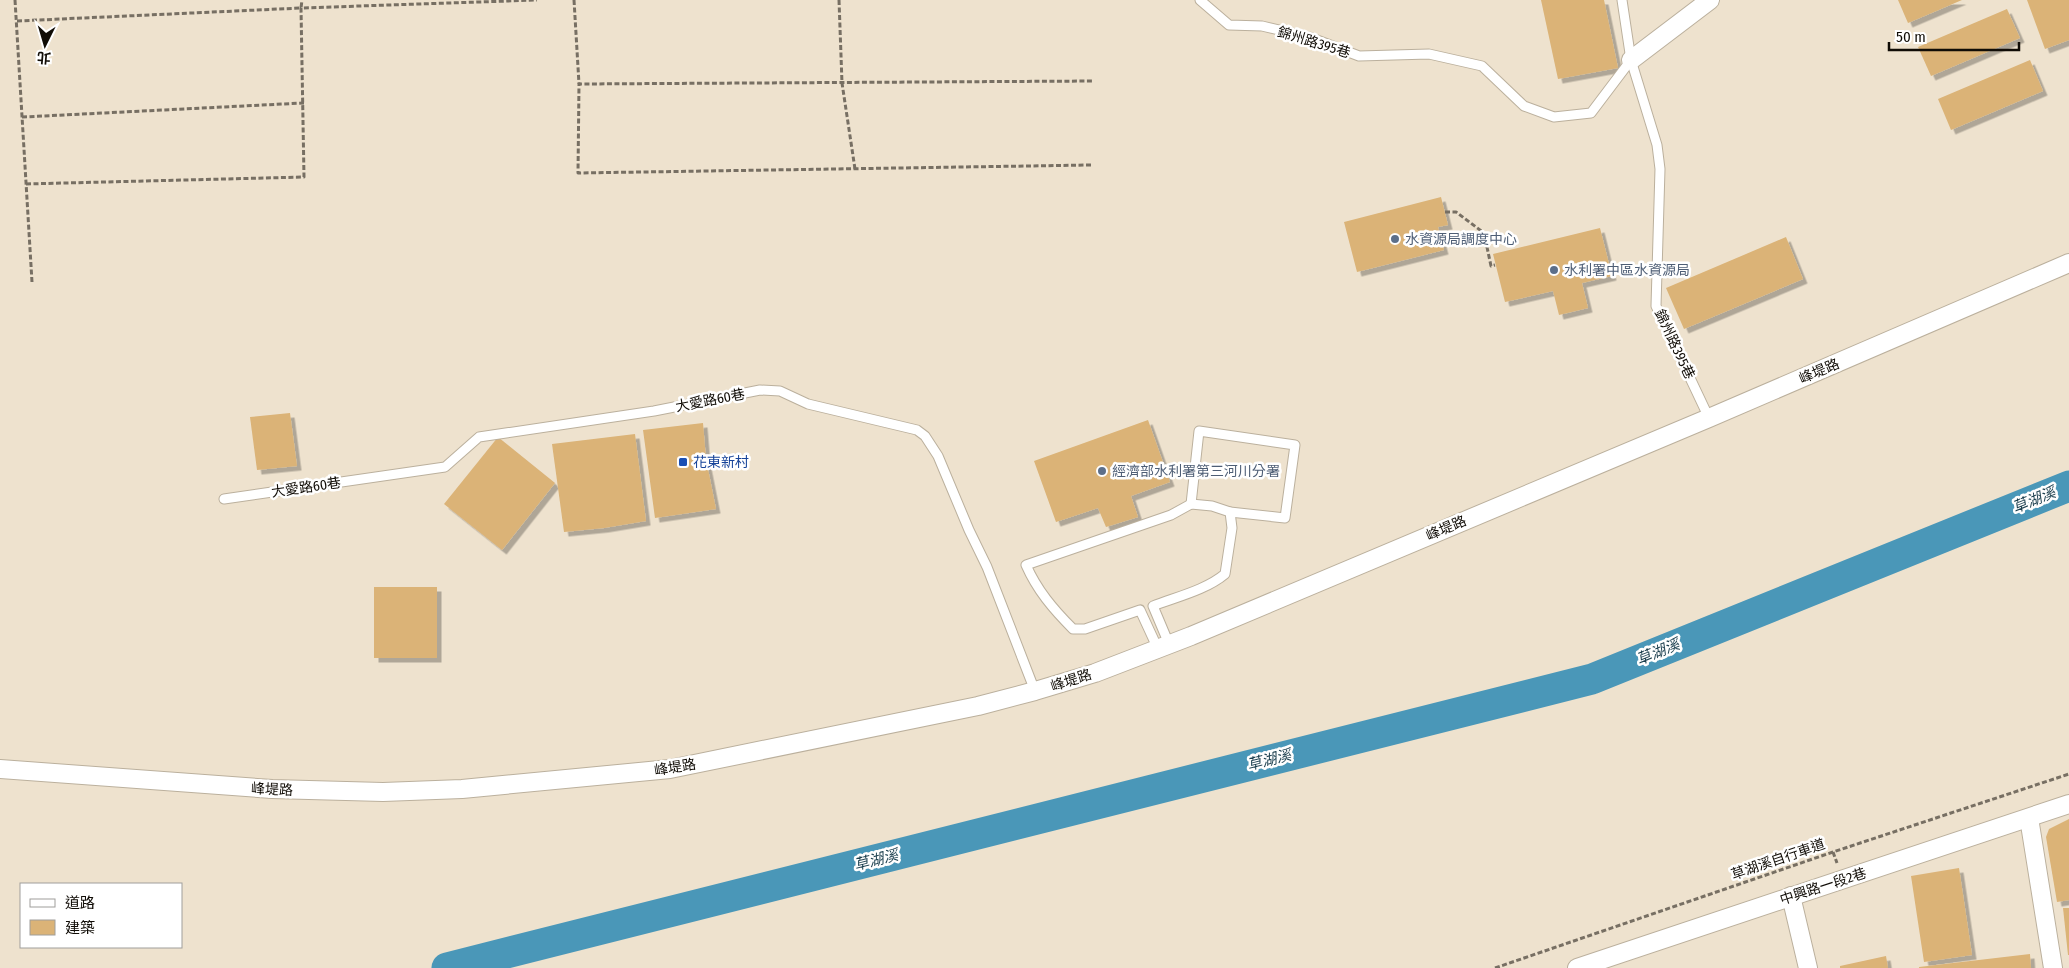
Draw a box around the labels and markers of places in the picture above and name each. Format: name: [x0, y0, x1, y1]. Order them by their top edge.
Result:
place label: 水資源局調度中心: [1405, 231, 1517, 248]
marker: 水資源局調度中心: [1389, 233, 1401, 245]
place label: 水利署中區水資源局: [1564, 262, 1690, 279]
marker: 水利署中區水資源局: [1548, 264, 1560, 276]
place label: 花東新村: [693, 454, 749, 471]
marker: 花東新村: [677, 456, 689, 468]
place label: 經濟部水利署第三河川分署: [1112, 463, 1280, 480]
marker: 經濟部水利署第三河川分署: [1096, 465, 1108, 477]

